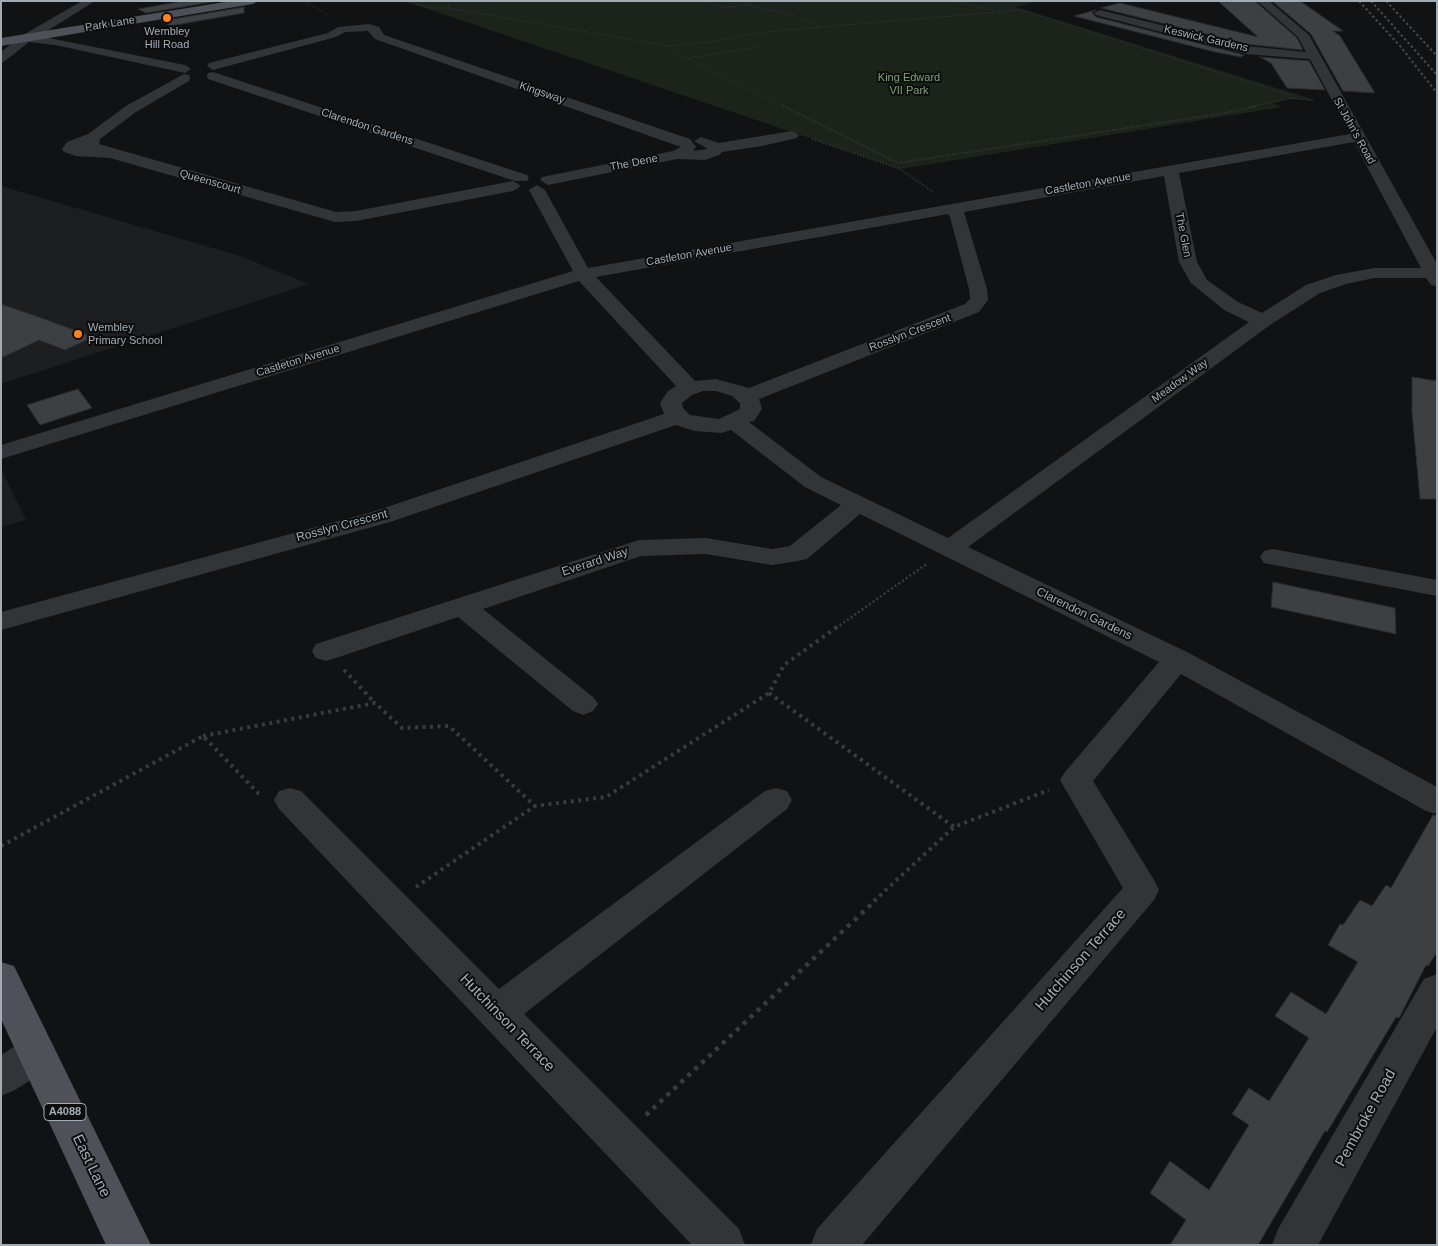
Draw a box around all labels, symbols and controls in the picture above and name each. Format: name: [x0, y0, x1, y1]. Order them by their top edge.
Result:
marker: Wembley Hill Road: [161, 12, 173, 24]
street label: Park Lane: [84, 14, 136, 34]
street label: Keswick Gardens: [1163, 23, 1249, 55]
place label: Wembley Hill Road: [144, 25, 190, 51]
park label: King Edward VII Park: [878, 71, 940, 97]
street label: Kingsway: [518, 79, 566, 107]
street label: St John's Road: [1330, 95, 1378, 167]
street label: Clarendon Gardens: [319, 106, 415, 148]
street label: The Dene: [609, 152, 659, 174]
street label: Queenscourt: [178, 167, 242, 197]
street label: Castleton Avenue: [1044, 170, 1132, 198]
street label: The Glen: [1172, 212, 1194, 258]
street label: Castleton Avenue: [645, 241, 733, 269]
street label: Rosslyn Crescent: [867, 311, 953, 355]
place label: Wembley Primary School: [88, 321, 163, 347]
marker: Wembley Primary School: [72, 328, 84, 340]
street label: Castleton Avenue: [255, 342, 341, 380]
street label: Meadow Way: [1149, 356, 1211, 406]
street label: Rosslyn Crescent: [295, 507, 389, 545]
street label: Everard Way: [560, 545, 630, 579]
street label: Clarendon Gardens: [1034, 585, 1134, 643]
street label: Hutchinson Terrace: [1032, 905, 1130, 1015]
street label: Hutchinson Terrace: [456, 970, 558, 1076]
street label: Pembroke Road: [1332, 1066, 1400, 1170]
road number: A4088: [44, 1104, 86, 1120]
street label: East Lane: [68, 1132, 114, 1200]

